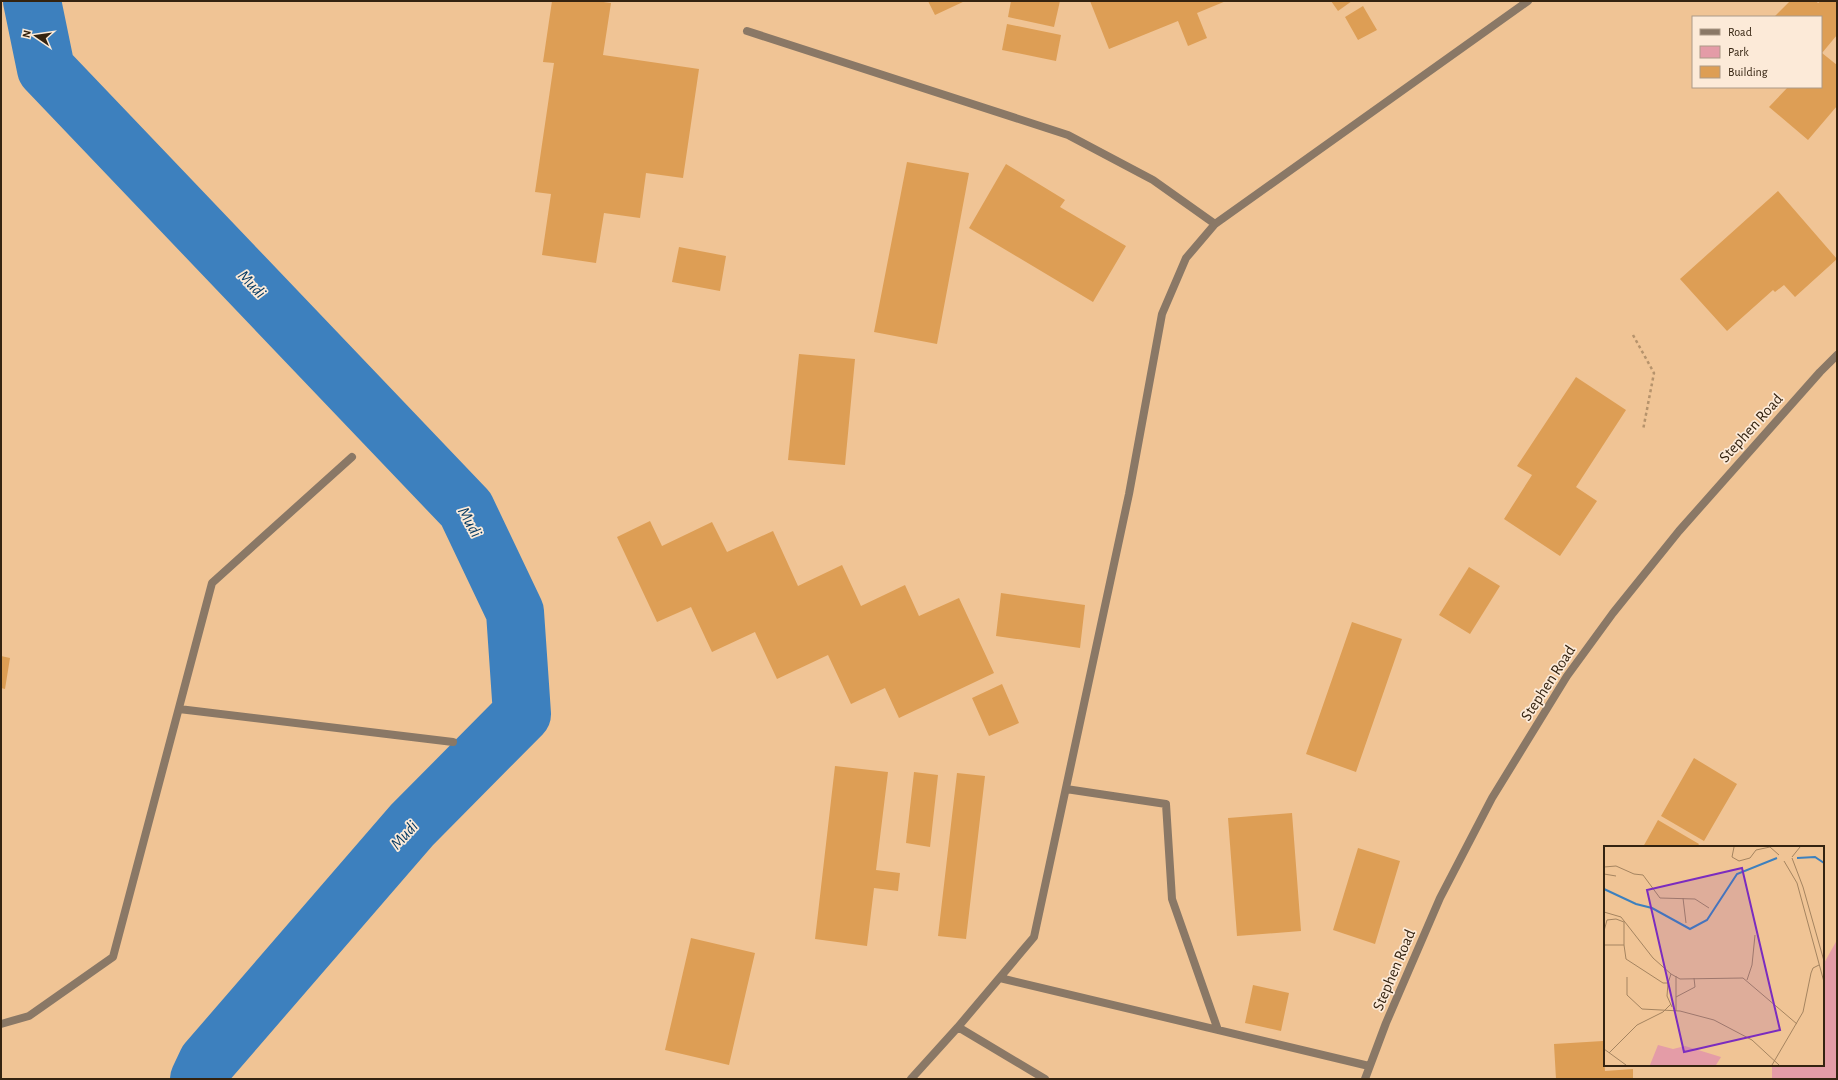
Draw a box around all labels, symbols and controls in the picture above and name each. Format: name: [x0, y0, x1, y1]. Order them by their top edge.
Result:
north arrow: [16, 16, 56, 56]
legend: [1692, 16, 1822, 88]
text: Road: [1728, 26, 1752, 38]
text: N: [21, 29, 33, 39]
text: Park: [1728, 46, 1749, 58]
text: Building: [1728, 66, 1768, 78]
water label: Mudi: [235, 267, 269, 302]
street label: Stephen Road: [1716, 391, 1786, 465]
water label: Mudi: [455, 504, 485, 540]
street label: Stephen Road: [1518, 642, 1578, 724]
water label: Mudi: [387, 817, 421, 852]
inset map: [1604, 846, 1824, 1066]
street label: Stephen Road: [1370, 927, 1418, 1013]

